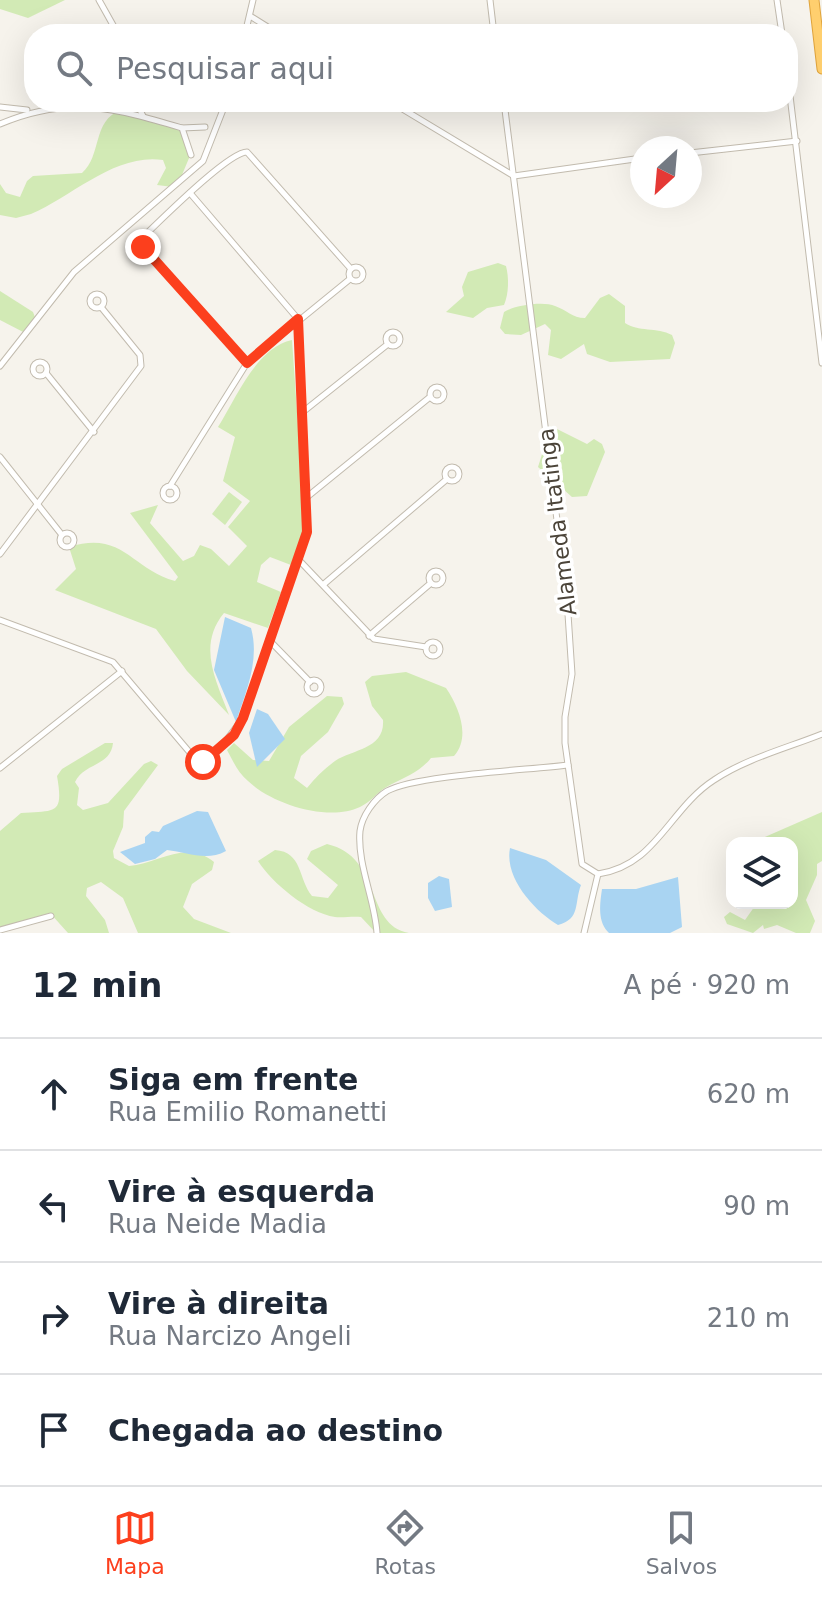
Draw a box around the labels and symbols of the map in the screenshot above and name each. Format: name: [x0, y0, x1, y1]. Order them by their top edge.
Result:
north arrow: [630, 136, 702, 208]
route end: [125, 229, 161, 265]
street label: Alameda Itatinga: [534, 427, 581, 617]
route start: [185, 744, 221, 780]

